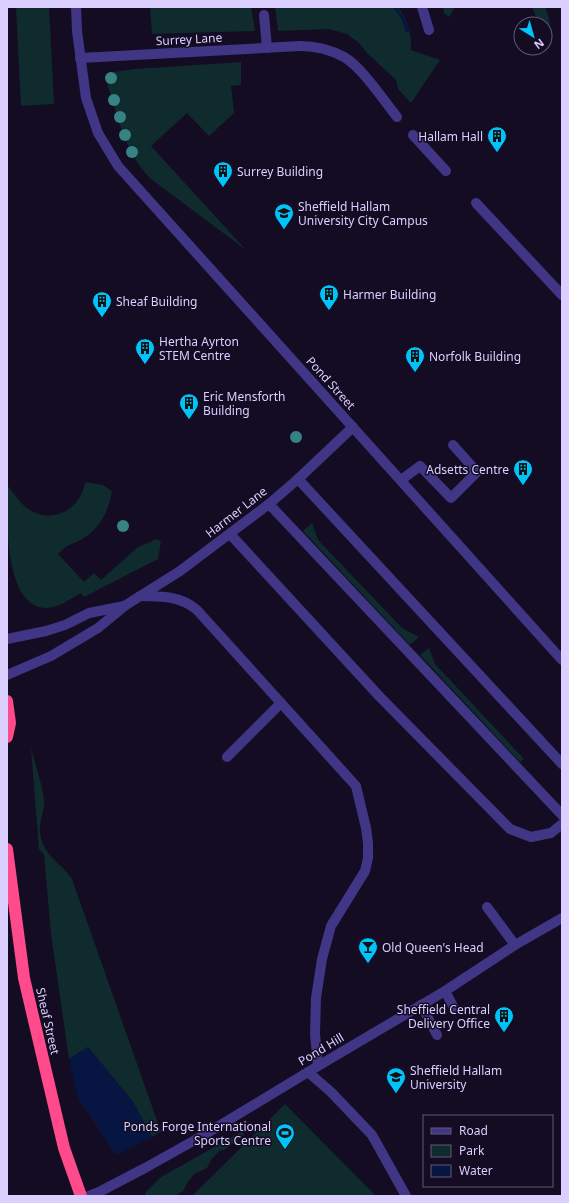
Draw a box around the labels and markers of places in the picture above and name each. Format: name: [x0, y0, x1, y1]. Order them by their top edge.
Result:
building icon: Hallam Hall: [486, 125, 508, 153]
place label: Hallam Hall: [418, 128, 483, 145]
building icon: Surrey Building: [212, 160, 234, 188]
place label: Surrey Building: [237, 163, 323, 180]
place label: Sheffield Hallam University City Campus: [298, 198, 428, 229]
school or university icon: Sheffield Hallam University City Campus: [273, 202, 295, 230]
building icon: Harmer Building: [318, 283, 340, 311]
place label: Harmer Building: [343, 286, 436, 303]
building icon: Sheaf Building: [91, 290, 113, 318]
place label: Sheaf Building: [116, 293, 197, 310]
place label: Hertha Ayrton STEM Centre: [159, 333, 239, 364]
building icon: Hertha Ayrton STEM Centre: [134, 337, 156, 365]
building icon: Norfolk Building: [404, 345, 426, 373]
place label: Norfolk Building: [429, 348, 521, 365]
place label: Eric Mensforth Building: [203, 388, 286, 419]
building icon: Eric Mensforth Building: [178, 392, 200, 420]
building icon: Adsetts Centre: [512, 458, 534, 486]
place label: Adsetts Centre: [426, 461, 509, 478]
bar icon: Old Queen's Head: [357, 936, 379, 964]
place label: Old Queen's Head: [382, 939, 484, 956]
place label: Sheffield Central Delivery Office: [397, 1001, 490, 1032]
building icon: Sheffield Central Delivery Office: [493, 1005, 515, 1033]
place label: Sheffield Hallam University: [410, 1062, 502, 1093]
school or university icon: Sheffield Hallam University: [385, 1066, 407, 1094]
place label: Ponds Forge International Sports Centre: [124, 1118, 271, 1149]
sports icon: Ponds Forge International Sports Centre: [274, 1122, 296, 1150]

